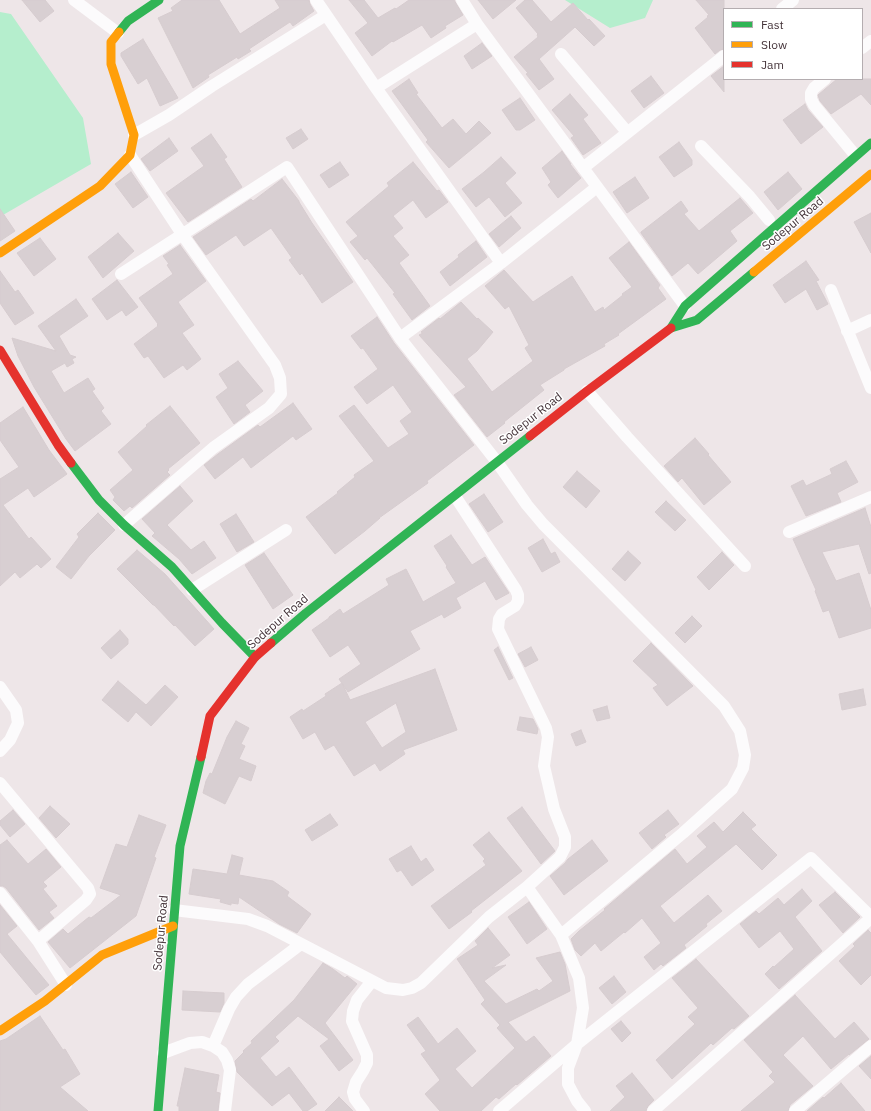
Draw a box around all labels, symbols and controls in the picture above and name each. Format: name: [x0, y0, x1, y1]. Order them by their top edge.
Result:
legend: [723, 8, 863, 80]
text: Fast: [761, 17, 784, 32]
text: Slow: [761, 37, 787, 52]
text: Jam: [761, 57, 784, 72]
street label: Sodepur Road: [759, 194, 827, 254]
street label: Sodepur Road: [497, 390, 565, 448]
street label: Sodepur Road: [245, 592, 311, 652]
street label: Sodepur Road: [151, 895, 171, 971]

